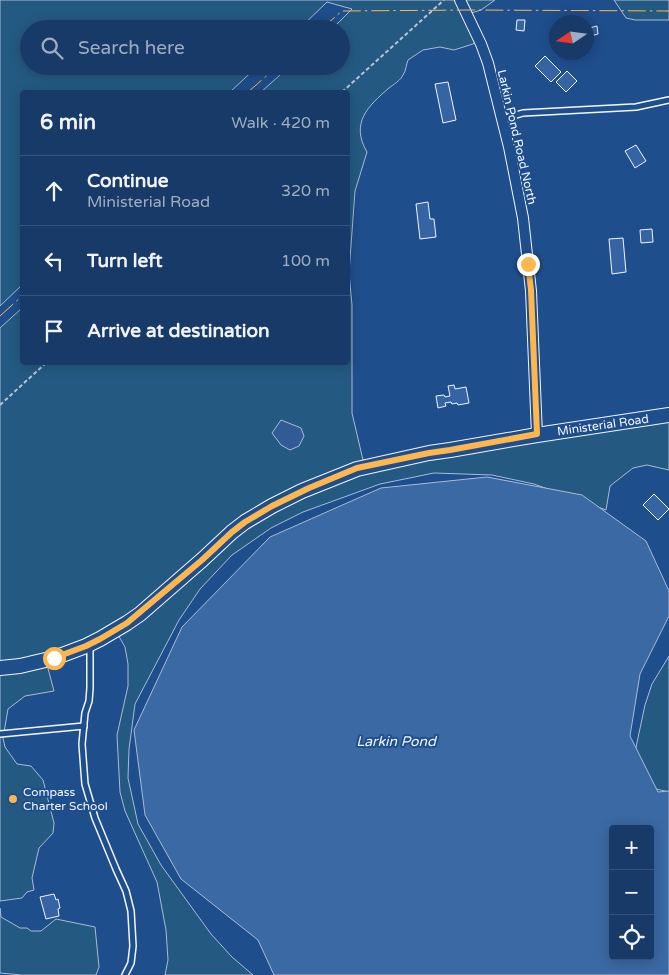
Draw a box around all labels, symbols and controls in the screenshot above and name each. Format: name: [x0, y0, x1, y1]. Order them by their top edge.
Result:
north arrow: [549, 15, 594, 60]
search box: [20, 20, 350, 75]
icon: search: [38, 34, 66, 62]
text: Search here: [78, 37, 185, 59]
street label: Larkin Pond Road North: [495, 68, 539, 206]
text: 6 min: [40, 110, 96, 135]
text: Walk · 420 m: [231, 113, 330, 133]
text: Continue: [87, 170, 169, 192]
icon: ahead: [40, 177, 68, 205]
text: 320 m: [281, 181, 330, 201]
text: Ministerial Road: [87, 192, 210, 212]
icon: left: [40, 247, 68, 275]
text: Turn left: [87, 250, 163, 272]
text: 100 m: [281, 251, 330, 271]
route end: [517, 253, 540, 276]
icon: arrive: [40, 317, 68, 345]
text: Arrive at destination: [87, 320, 270, 342]
street label: Ministerial Road: [556, 412, 650, 438]
route start: [43, 647, 66, 670]
water label: Larkin Pond: [356, 733, 438, 750]
place label: Compass Charter School: [23, 785, 108, 813]
marker: Compass Charter School: [7, 793, 19, 805]
map controls: [609, 825, 654, 960]
button: +: [609, 825, 654, 870]
button: −: [609, 870, 654, 915]
button: locate: [609, 915, 654, 960]

